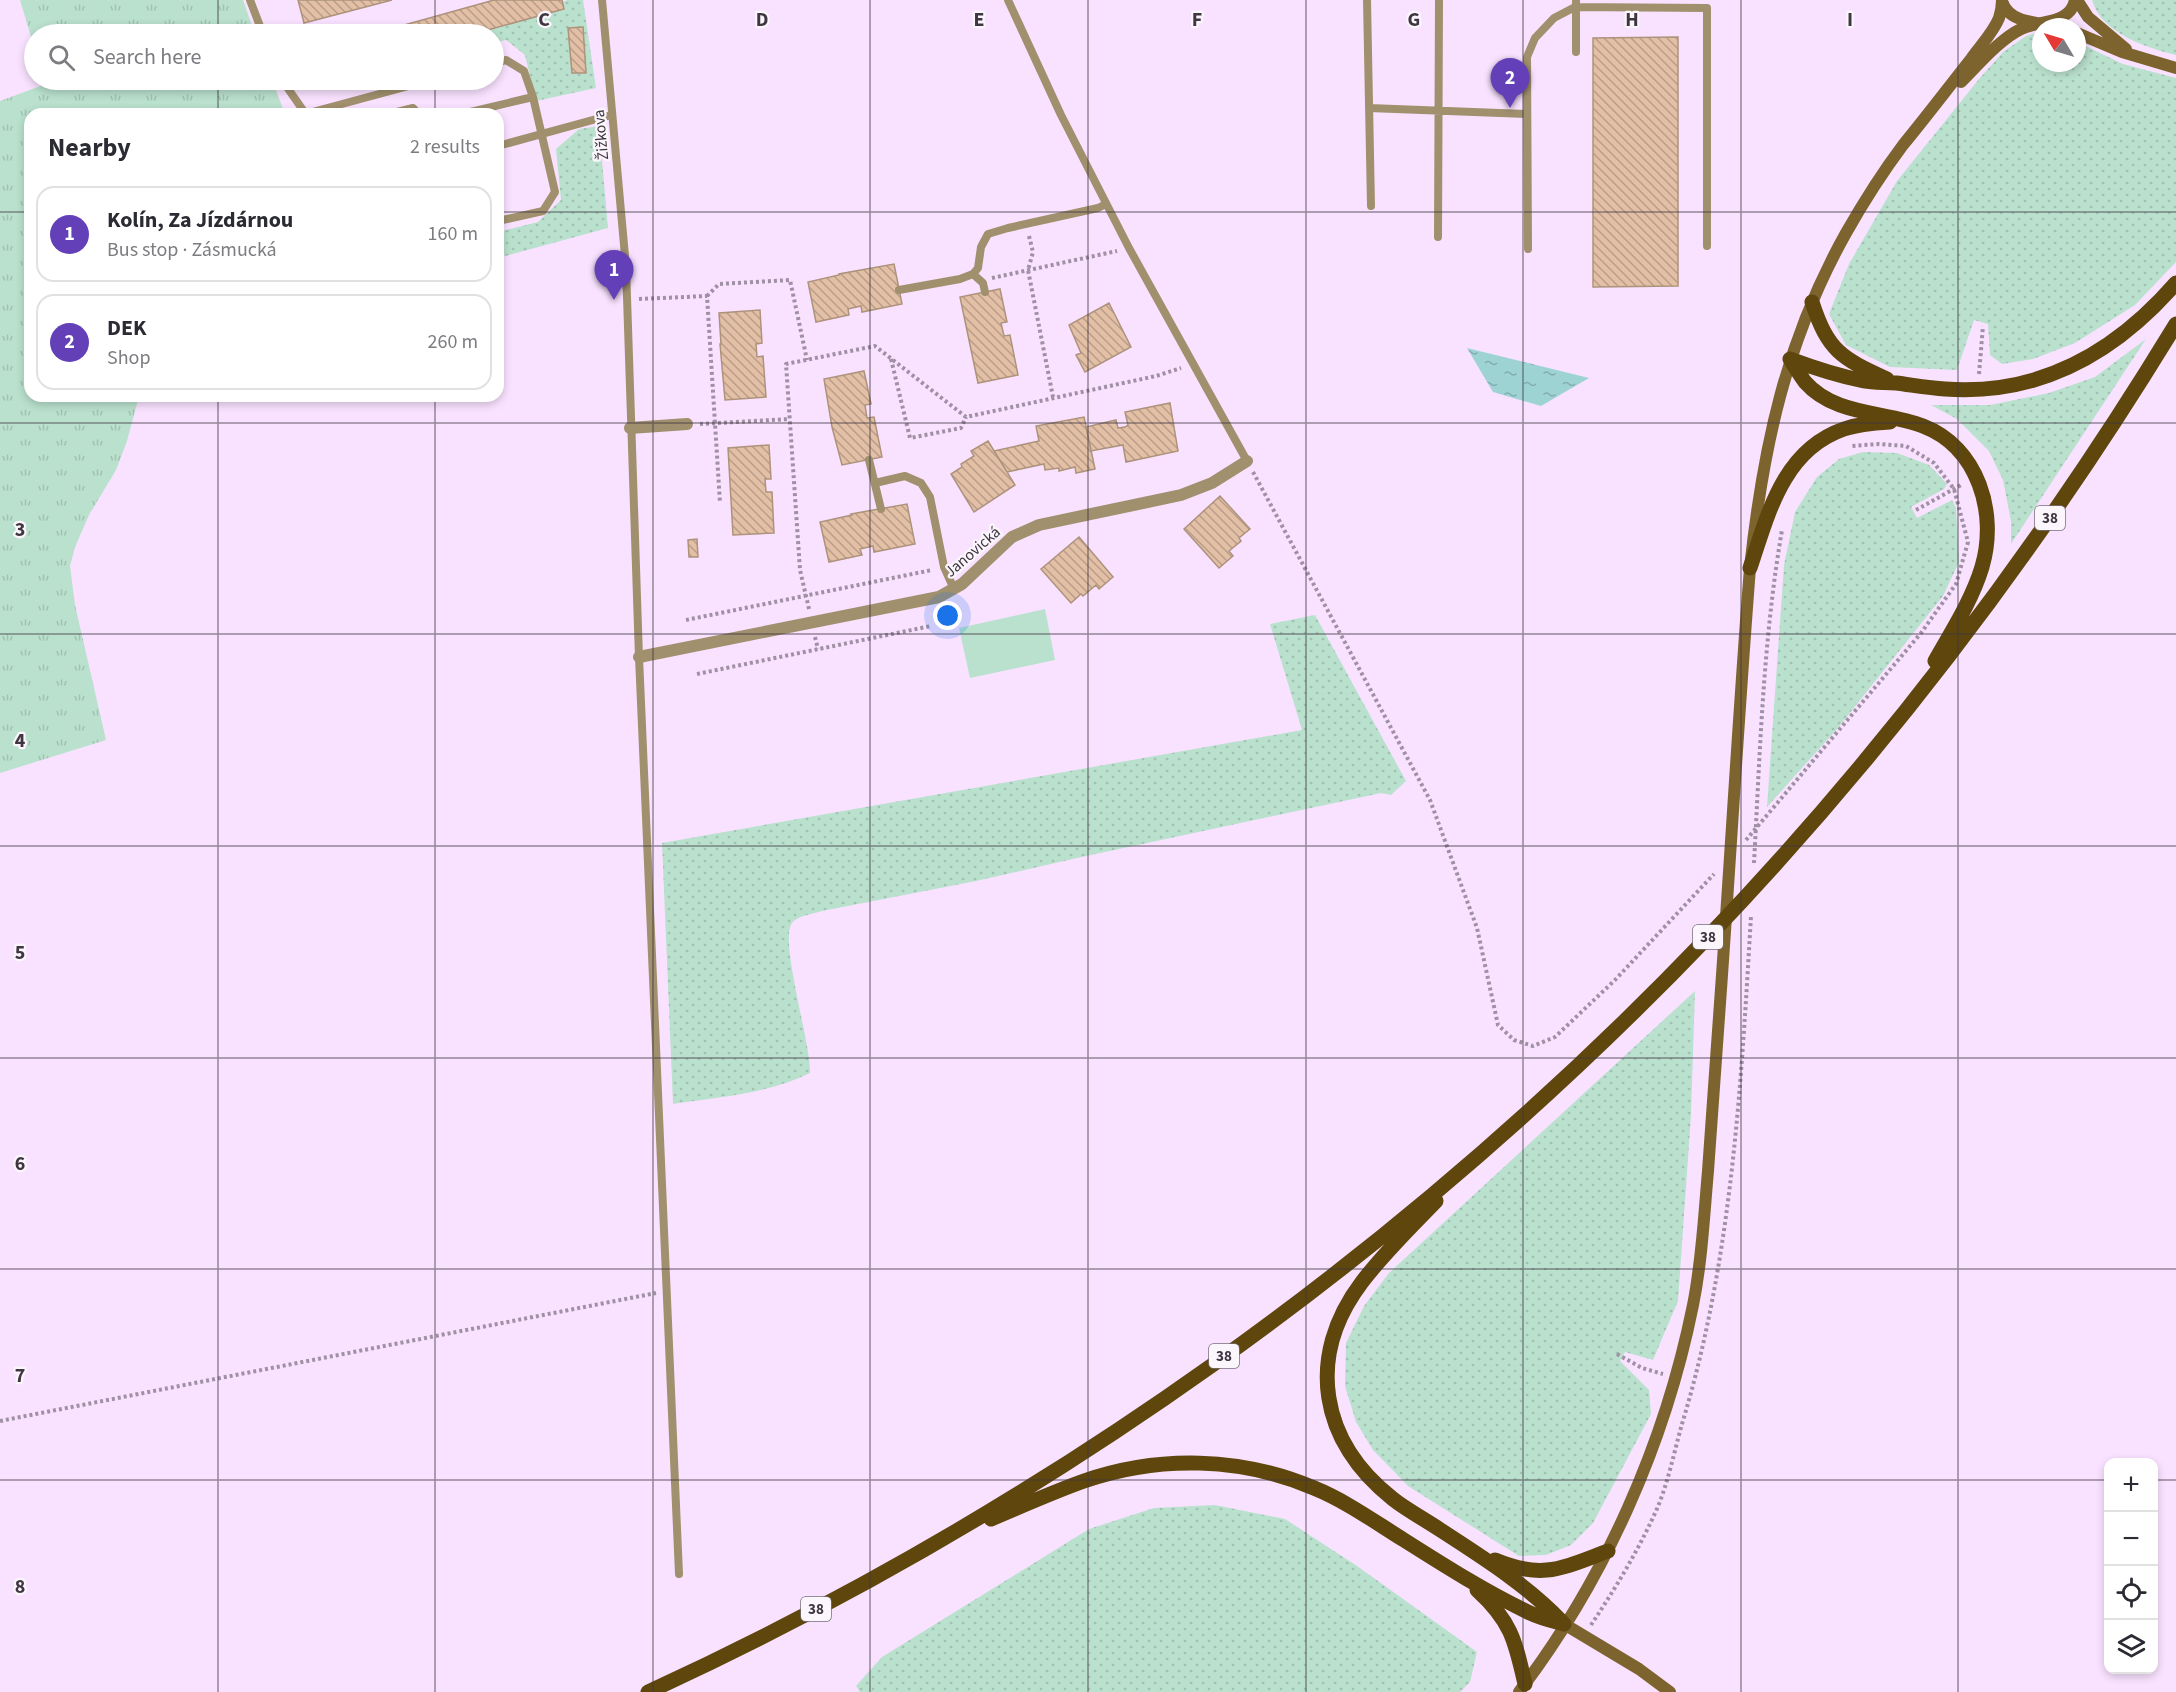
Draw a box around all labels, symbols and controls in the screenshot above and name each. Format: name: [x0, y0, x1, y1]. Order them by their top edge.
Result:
text: C: [538, 6, 550, 34]
text: D: [756, 6, 768, 34]
text: E: [974, 6, 984, 34]
text: F: [1192, 6, 1202, 34]
text: G: [1408, 6, 1420, 34]
text: H: [1625, 6, 1639, 34]
text: I: [1847, 6, 1853, 34]
north arrow: [2032, 18, 2086, 72]
search box: [24, 24, 504, 90]
icon: search: [45, 41, 78, 74]
text: Search here: [93, 41, 201, 73]
pin: 2: [1490, 58, 1530, 108]
street label: Žižkova: [588, 109, 614, 161]
text: Nearby: [48, 129, 131, 166]
text: 2 results: [410, 133, 480, 161]
text: Kolín, Za Jízdárnou: [107, 204, 293, 236]
text: 1: [64, 220, 75, 248]
text: 160 m: [428, 220, 478, 248]
text: Bus stop · Zásmucká: [107, 236, 277, 264]
pin: 1: [594, 250, 634, 300]
text: DEK: [107, 312, 147, 344]
text: 2: [64, 328, 75, 356]
text: 260 m: [428, 328, 478, 356]
text: Shop: [107, 344, 151, 372]
road number: 38: [2035, 506, 2065, 530]
text: 3: [15, 516, 25, 544]
street label: Janovická: [940, 521, 1005, 582]
your location: [933, 601, 962, 630]
text: 4: [15, 727, 26, 755]
road number: 38: [1693, 925, 1723, 949]
text: 5: [15, 939, 25, 967]
text: 6: [15, 1150, 25, 1178]
road number: 38: [1209, 1344, 1239, 1368]
text: 7: [15, 1362, 25, 1390]
map controls: [2104, 1458, 2158, 1674]
button: +: [2104, 1458, 2158, 1512]
button: −: [2104, 1512, 2158, 1566]
button: locate: [2104, 1566, 2158, 1620]
text: 8: [15, 1573, 25, 1601]
road number: 38: [801, 1597, 831, 1621]
button: layers: [2104, 1620, 2158, 1674]

